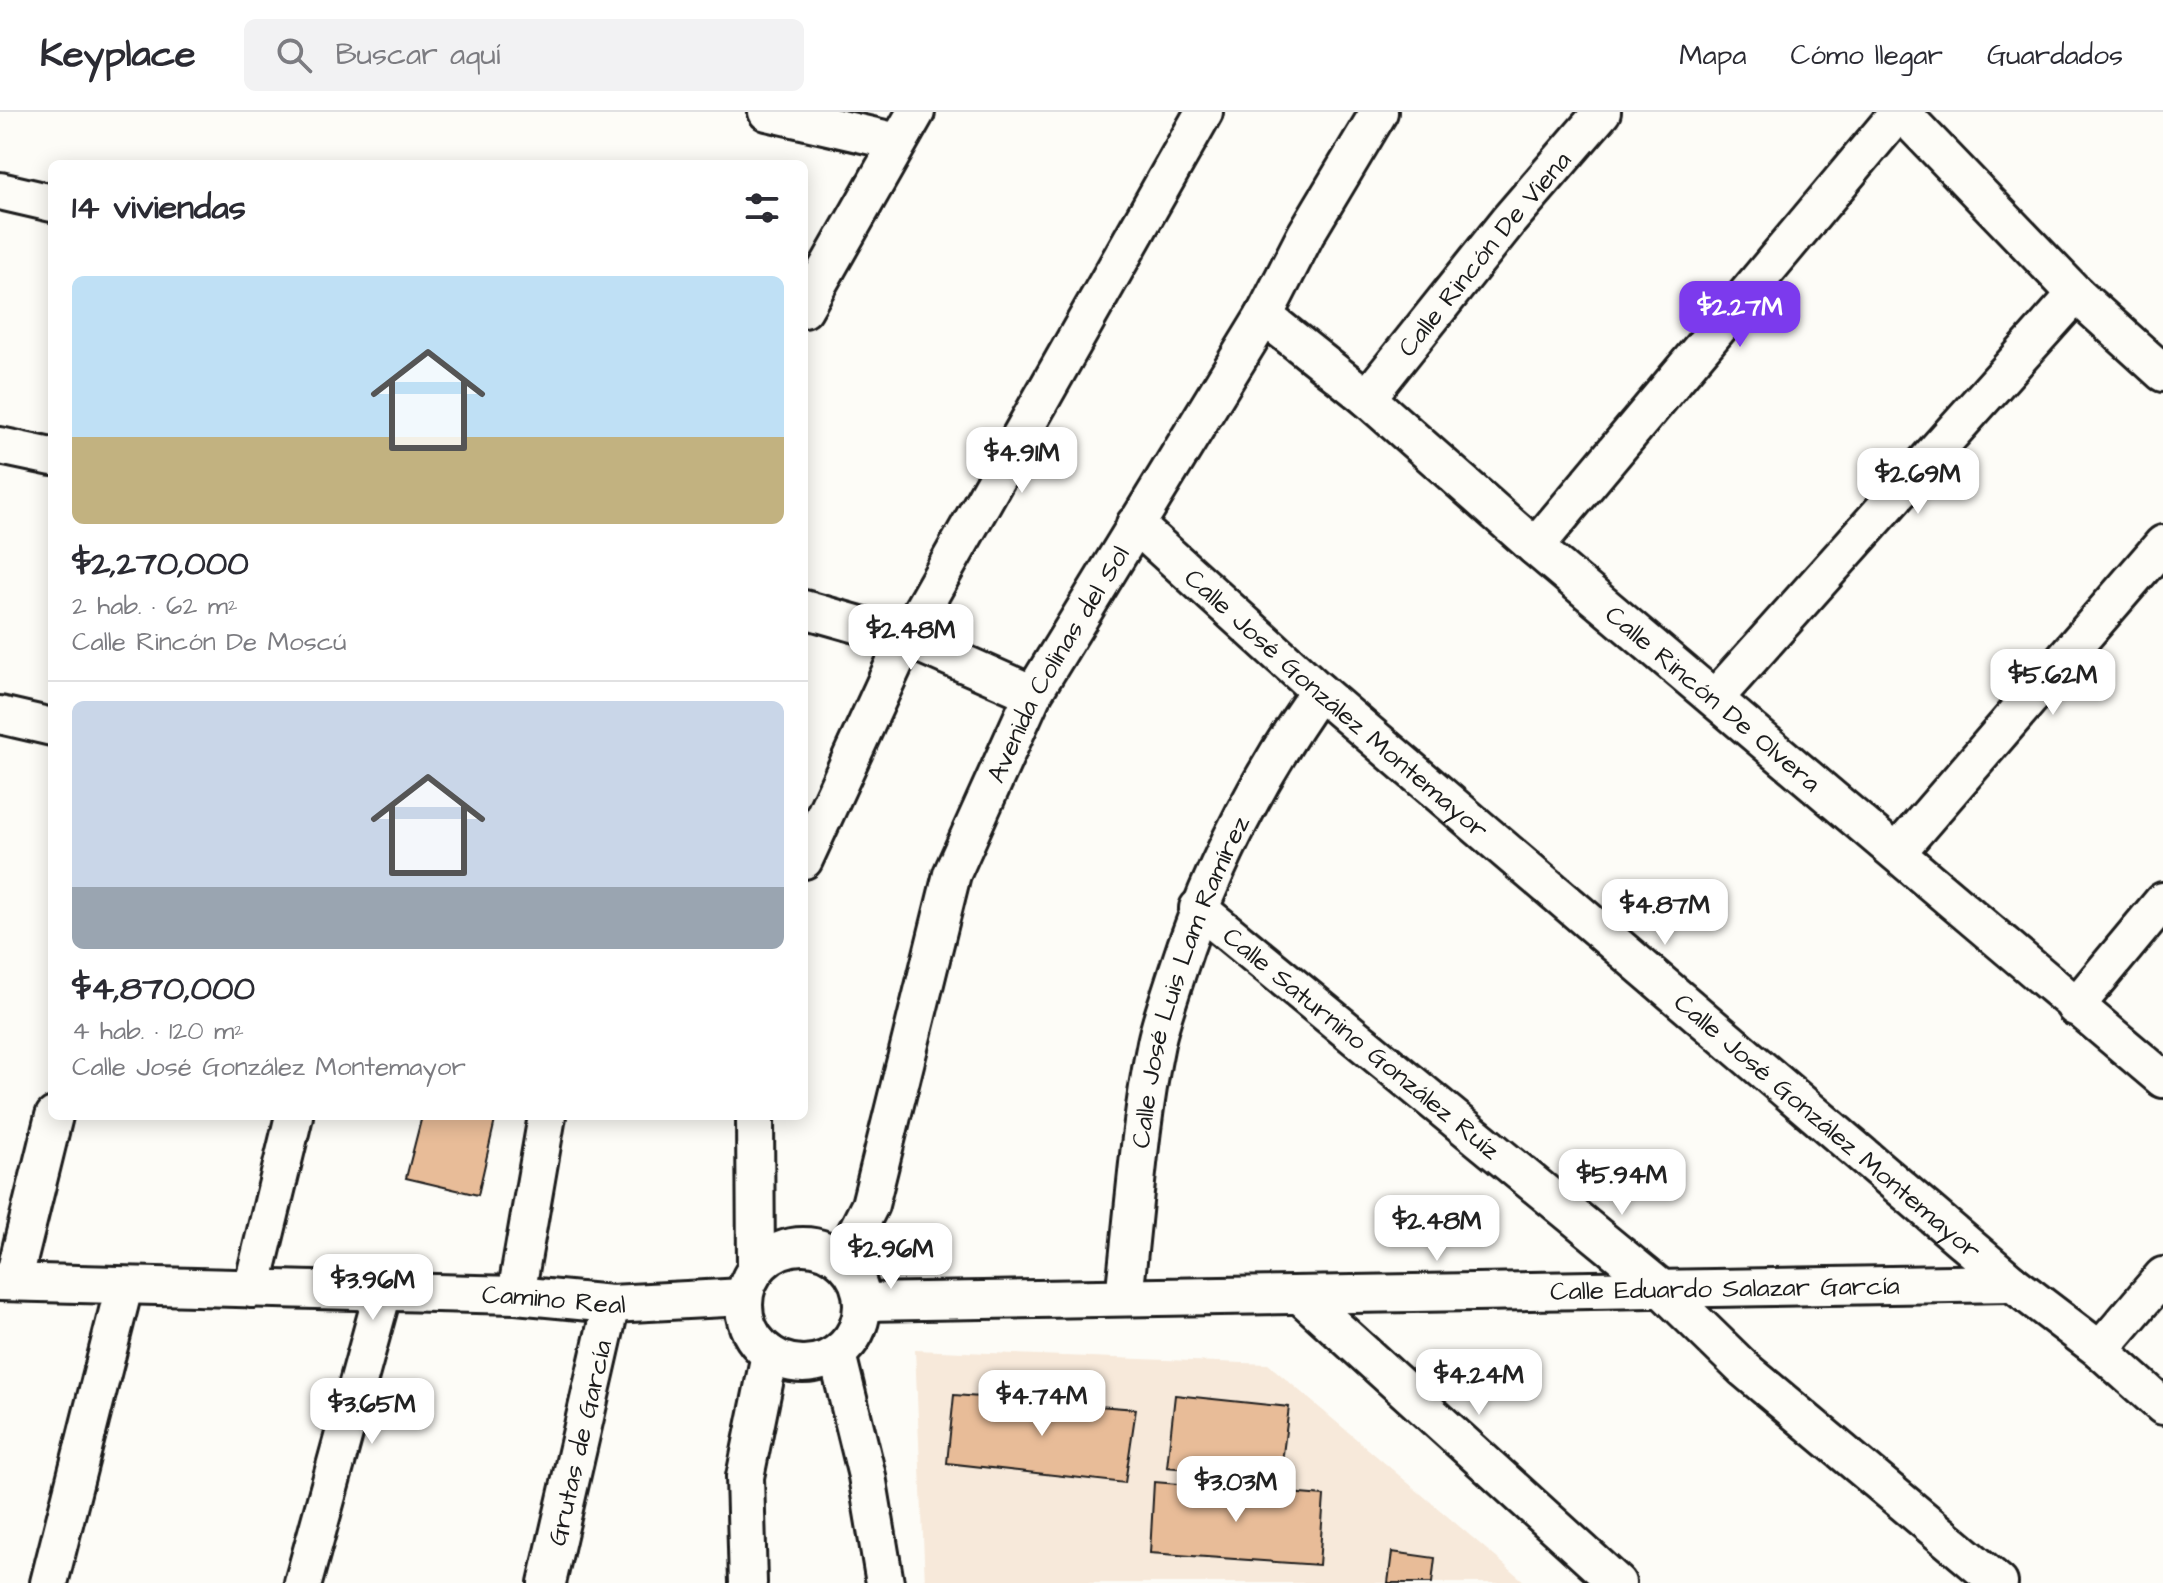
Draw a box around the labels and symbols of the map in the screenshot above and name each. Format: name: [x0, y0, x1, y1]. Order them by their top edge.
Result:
street label: Calle Rincón De Viena: [1390, 143, 1580, 365]
pin: $2.27M: [1675, 281, 1805, 349]
pin: $4.91M: [957, 427, 1087, 495]
pin: $2.69M: [1853, 448, 1983, 516]
street label: Avenida Colinas del Sol: [978, 539, 1138, 789]
street label: Calle José González Montemayor: [1176, 560, 1496, 847]
street label: Calle Rincón De Olvera: [1597, 597, 1828, 801]
pin: $2.48M: [846, 604, 976, 672]
pin: $5.62M: [1988, 649, 2118, 717]
street label: Calle José Luis Lam Ramírez: [1123, 809, 1259, 1150]
pin: $4.87M: [1600, 879, 1730, 947]
street label: Calle Saturnino González Ruíz: [1215, 919, 1508, 1168]
street label: Calle José González Montemayor: [1666, 985, 1989, 1268]
pin: $5.94M: [1557, 1149, 1687, 1217]
pin: $2.48M: [1372, 1195, 1502, 1263]
pin: $2.96M: [826, 1223, 956, 1291]
pin: $3.96M: [308, 1254, 438, 1322]
street label: Calle Eduardo Salazar García: [1550, 1268, 1900, 1310]
street label: Camino Real: [481, 1277, 626, 1323]
street label: Grutas de García: [539, 1337, 621, 1549]
pin: $4.24M: [1414, 1349, 1544, 1417]
pin: $4.74M: [977, 1370, 1107, 1438]
pin: $3.65M: [307, 1378, 437, 1446]
pin: $3.03M: [1171, 1456, 1301, 1524]

